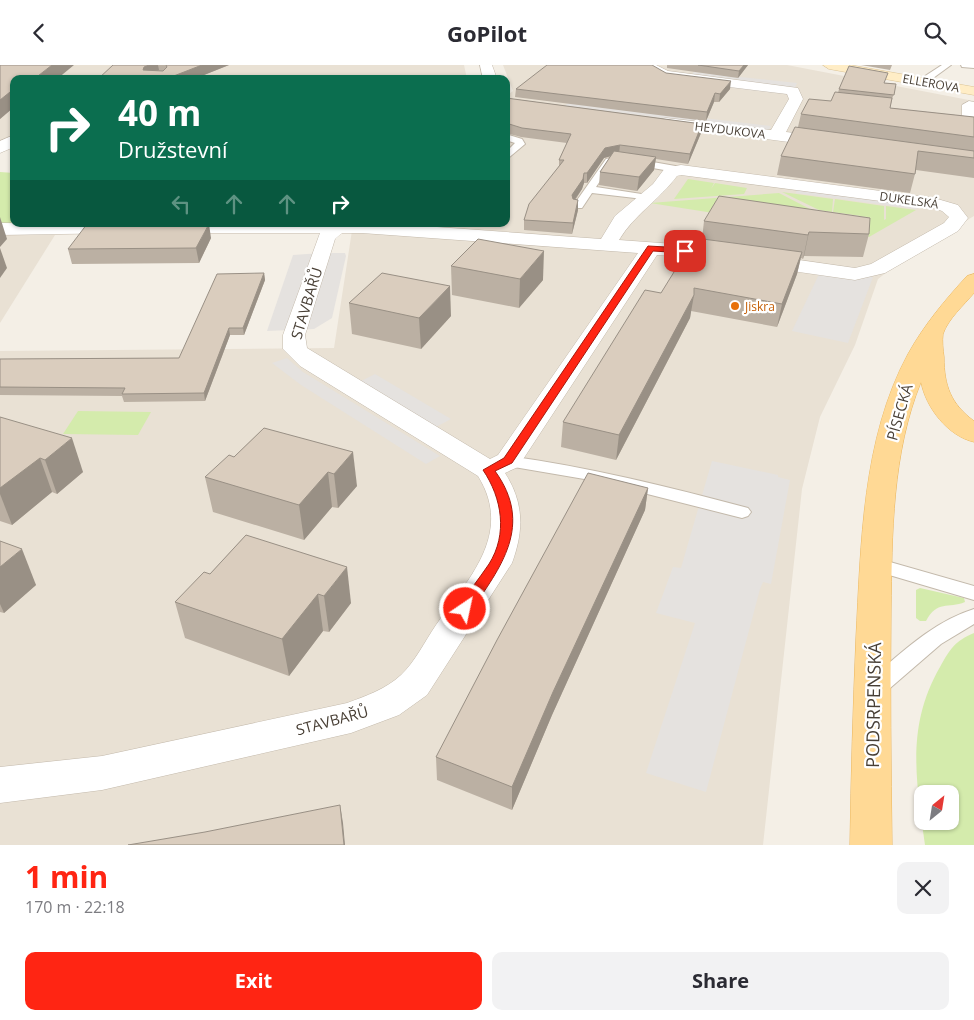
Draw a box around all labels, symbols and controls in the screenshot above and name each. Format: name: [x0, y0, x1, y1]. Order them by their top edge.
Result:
text: GoPilot: [447, 18, 527, 48]
icon: back: [25, 19, 53, 47]
icon: search: [921, 19, 949, 47]
street label: ELLEROVA: [901, 70, 961, 96]
text: 40 m: [118, 89, 201, 136]
icon: right: [35, 95, 100, 160]
street label: HEYDUKOVA: [694, 117, 767, 143]
text: Družstevní: [118, 134, 227, 164]
street label: DUKELSKÁ: [878, 187, 940, 213]
icon: left: [167, 190, 195, 218]
icon: ahead: [220, 190, 248, 218]
icon: ahead: [273, 190, 301, 218]
icon: right: [326, 190, 354, 218]
pin: [664, 230, 706, 272]
icon: arrive: [671, 237, 699, 265]
street label: STAVBAŘŮ: [286, 265, 326, 341]
place label: Jiskra: [744, 298, 775, 315]
marker: Jiskra: [729, 300, 741, 312]
street label: PÍSECKÁ: [881, 381, 917, 443]
position arrow: [438, 582, 490, 634]
street label: PODSRPENSKÁ: [860, 641, 886, 768]
street label: STAVBAŘŮ: [294, 701, 370, 739]
north arrow: [914, 785, 959, 830]
map controls: [914, 785, 959, 830]
text: 1 min: [25, 856, 108, 897]
button: close: [897, 862, 949, 914]
text: 170 m · 22:18: [25, 896, 125, 918]
button: Exit: [25, 952, 482, 1010]
button: Share: [492, 952, 949, 1010]

